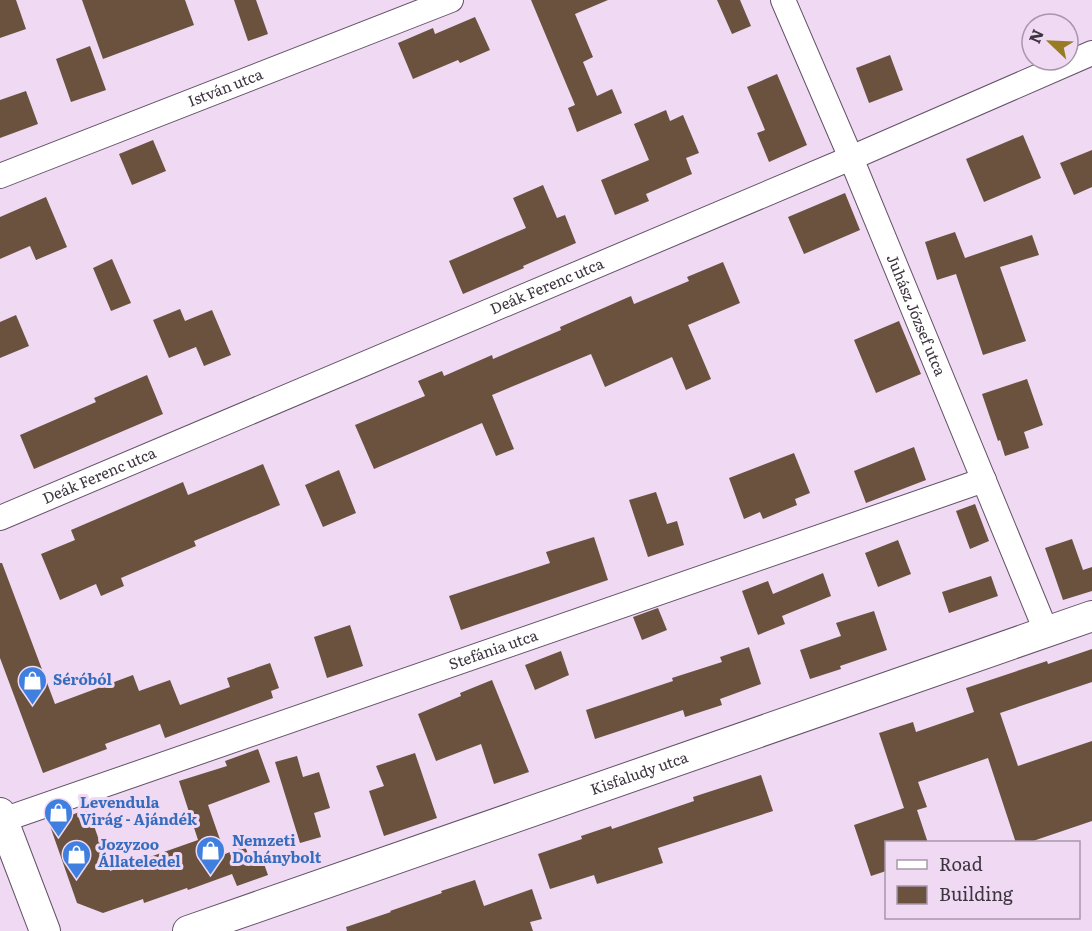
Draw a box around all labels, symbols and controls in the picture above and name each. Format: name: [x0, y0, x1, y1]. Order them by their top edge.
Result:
north arrow: [1020, 12, 1080, 72]
text: N: [1022, 25, 1049, 47]
street label: István utca: [184, 61, 267, 112]
street label: Juhász József utca: [882, 250, 953, 380]
street label: Deák Ferenc utca: [486, 251, 608, 319]
street label: Deák Ferenc utca: [38, 440, 160, 509]
street label: Stefánia utca: [445, 622, 541, 675]
shop icon: Séróból: [16, 664, 48, 706]
place label: Séróból: [53, 667, 113, 690]
street label: Kisfaludy utca: [587, 744, 692, 800]
place label: Levendula Virág - Ajándék: [80, 790, 198, 830]
shop icon: Levendula Virág - Ajándék: [43, 796, 75, 838]
place label: Nemzeti Dohánybolt: [232, 828, 322, 868]
place label: Jozyzoo Állateledel: [98, 832, 181, 872]
shop icon: Nemzeti Dohánybolt: [195, 834, 227, 876]
shop icon: Jozyzoo Állateledel: [61, 838, 93, 880]
legend: [885, 841, 1080, 919]
text: Road: [939, 850, 983, 877]
text: Building: [939, 880, 1014, 907]

